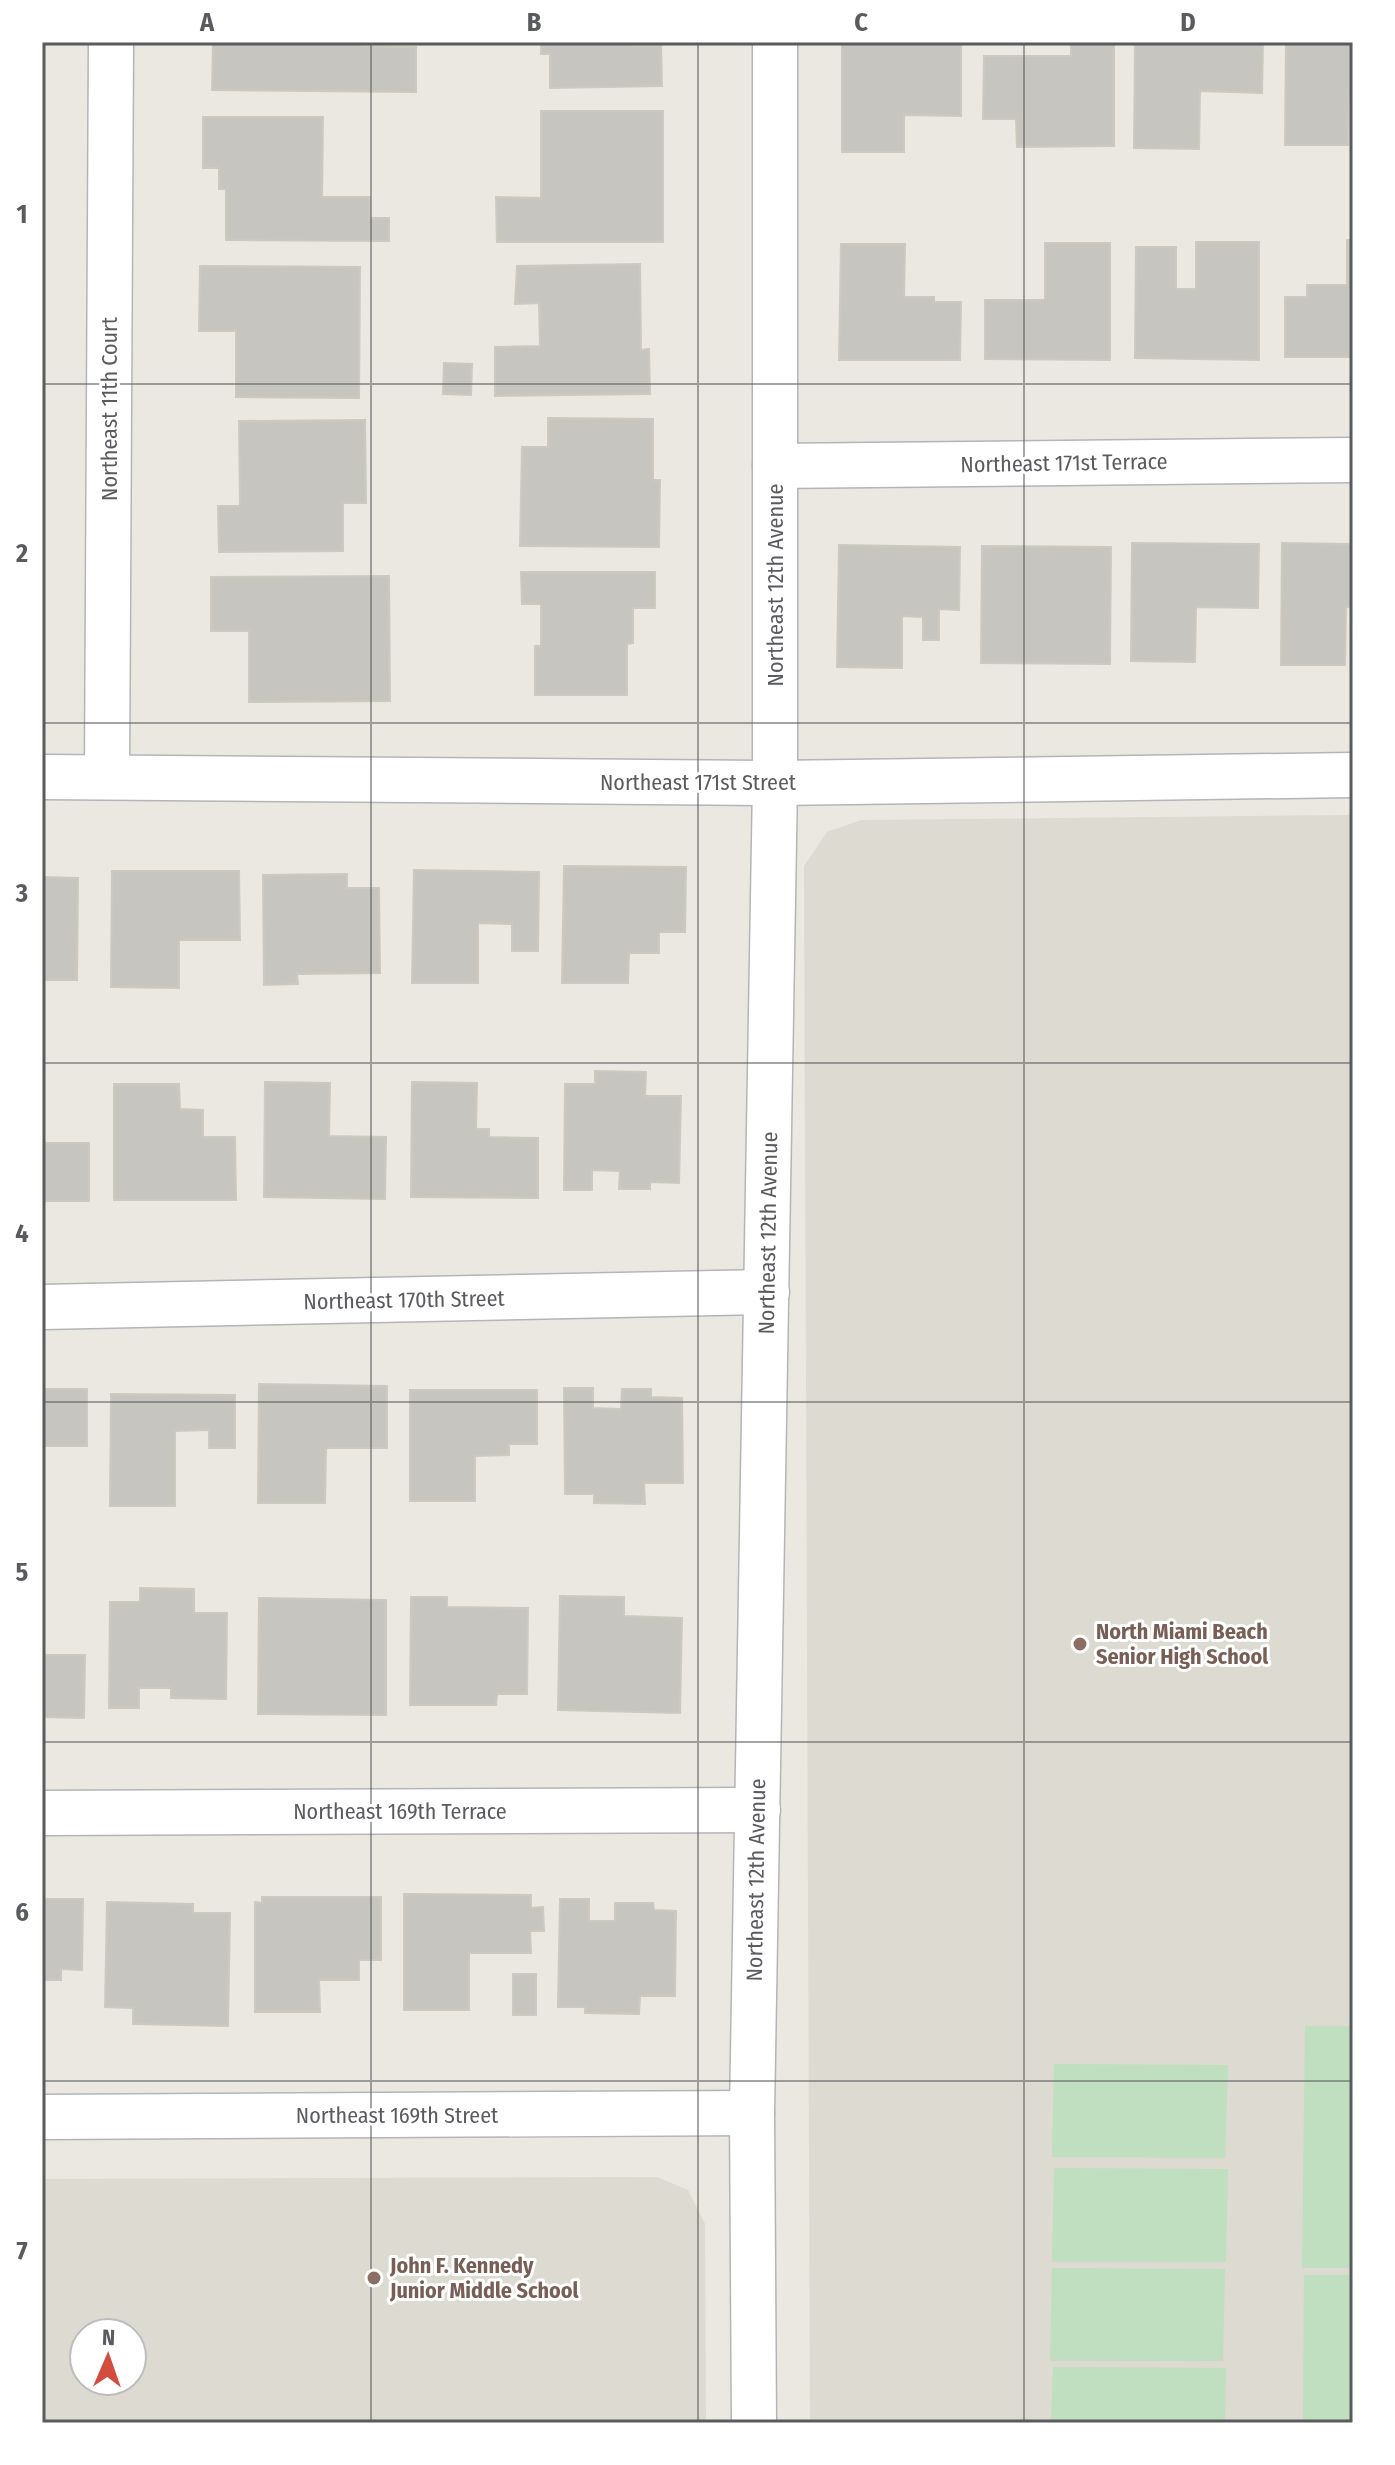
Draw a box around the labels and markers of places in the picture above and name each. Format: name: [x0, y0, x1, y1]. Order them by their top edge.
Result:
place label: North Miami Beach Senior High School: [1096, 1618, 1269, 1670]
marker: North Miami Beach Senior High School: [1071, 1635, 1089, 1653]
place label: John F. Kennedy Junior Middle School: [389, 2252, 580, 2304]
marker: John F. Kennedy Junior Middle School: [365, 2269, 383, 2287]

